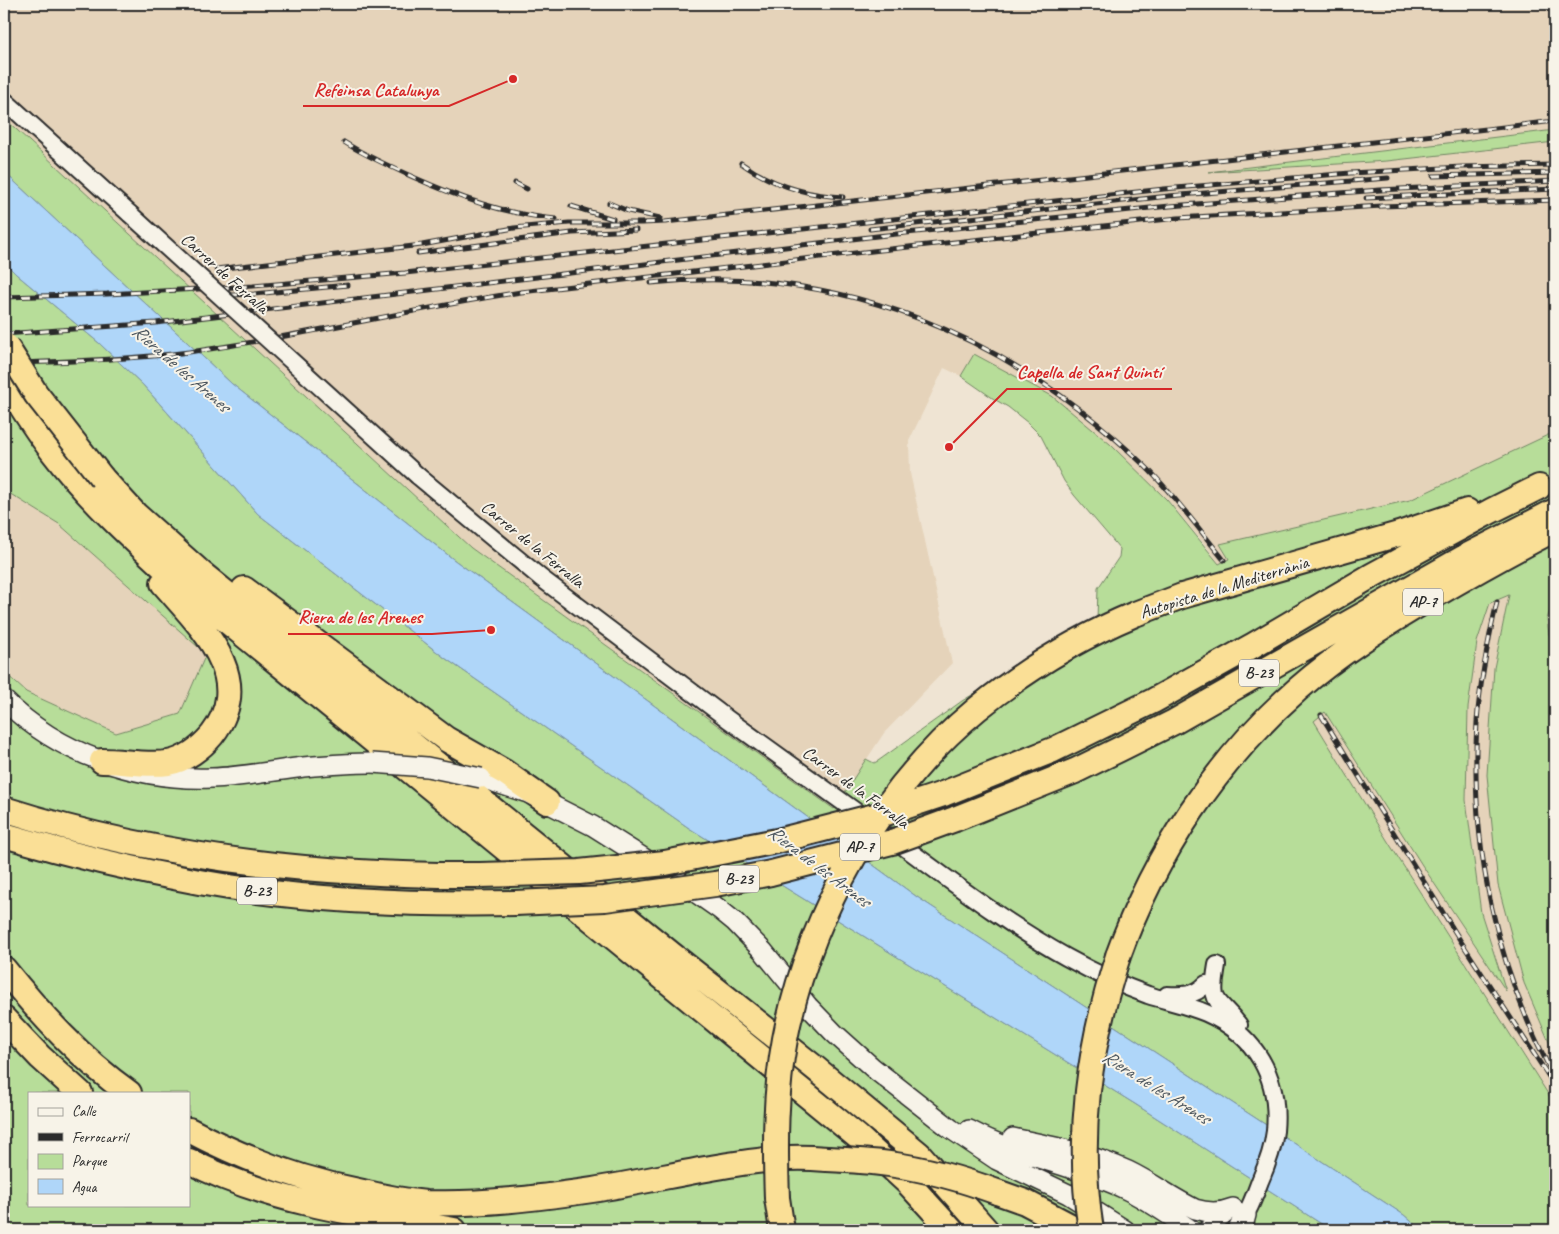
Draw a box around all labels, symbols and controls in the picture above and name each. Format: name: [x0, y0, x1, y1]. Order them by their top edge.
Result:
callout: Refeinsa Catalunya: [303, 72, 449, 106]
text: Refeinsa Catalunya: [313, 78, 440, 102]
street label: Carrer de Ferralla: [177, 228, 275, 319]
water label: Riera de les Arenes: [127, 319, 237, 419]
callout: Capella de Sant Quintí: [1007, 355, 1172, 389]
text: Capella de Sant Quintí: [1017, 360, 1166, 384]
street label: Carrer de la Ferralla: [477, 496, 590, 593]
street label: Autopista de la Mediterrània: [1137, 550, 1313, 623]
road number: AP-7: [1403, 588, 1443, 616]
callout: Riera de les Arenes: [288, 600, 432, 634]
text: Riera de les Arenes: [298, 605, 424, 629]
road number: B-23: [1239, 660, 1279, 686]
street label: Carrer de la Ferralla: [798, 741, 915, 834]
water label: Riera de les Arenes: [763, 820, 878, 914]
road number: AP-7: [840, 834, 880, 860]
road number: B-23: [719, 866, 759, 892]
road number: B-23: [237, 878, 277, 904]
water label: Riera de les Arenes: [1098, 1045, 1217, 1131]
legend: [28, 1092, 190, 1206]
text: Calle: [72, 1102, 97, 1121]
text: Ferrocarril: [72, 1128, 130, 1147]
text: Parque: [72, 1152, 108, 1171]
text: Agua: [72, 1178, 97, 1197]

